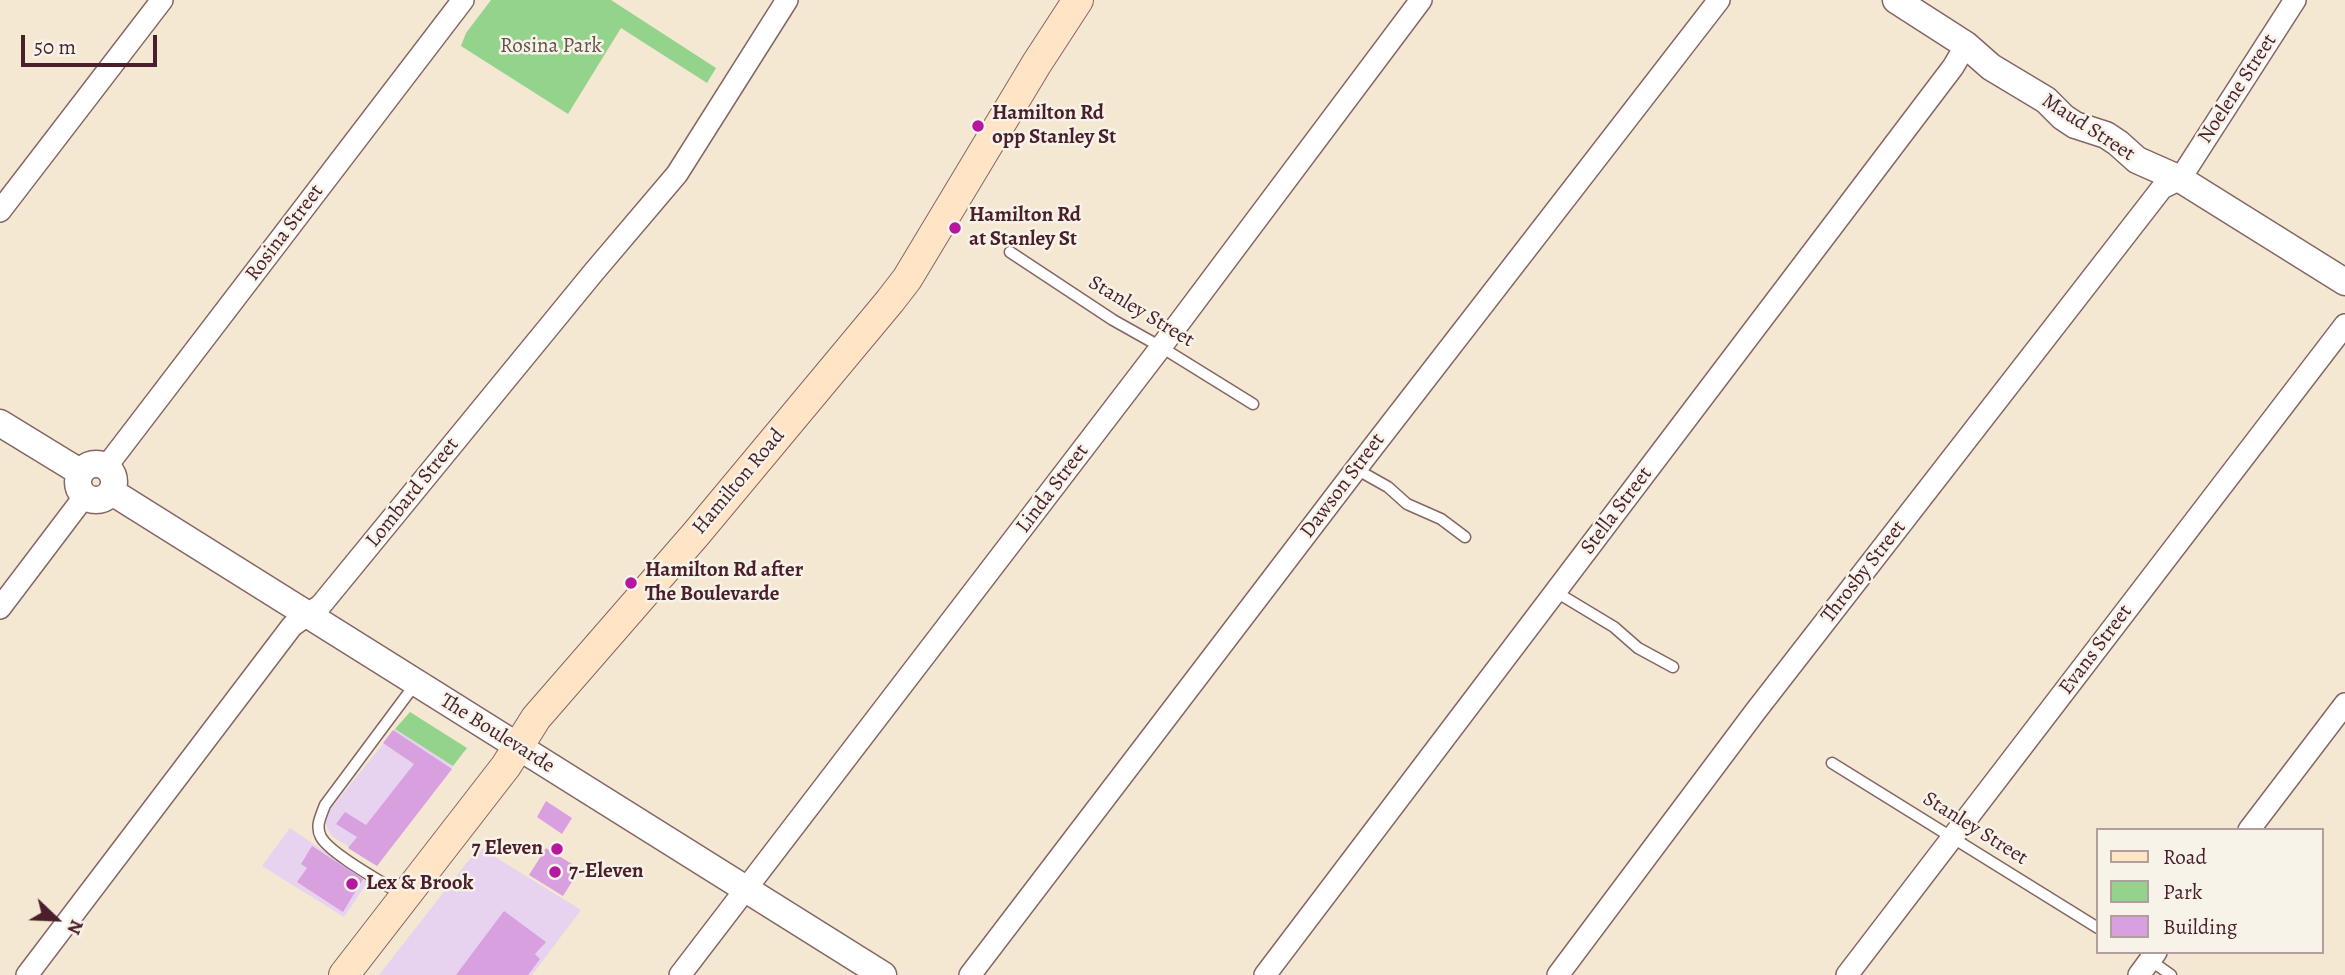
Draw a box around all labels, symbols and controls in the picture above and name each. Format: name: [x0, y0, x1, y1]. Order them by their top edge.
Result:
scale bar: [24, 21, 161, 65]
street label: Noelene Street: [2193, 29, 2283, 149]
text: 50 m: [34, 33, 76, 61]
park label: Rosina Park: [500, 34, 602, 60]
street label: Maud Street: [2037, 89, 2139, 167]
place label: Hamilton Rd opp Stanley St: [992, 101, 1116, 151]
marker: Hamilton Rd opp Stanley St: [970, 118, 986, 134]
street label: Rosina Street: [241, 180, 329, 286]
place label: Hamilton Rd at Stanley St: [969, 203, 1081, 253]
marker: Hamilton Rd at Stanley St: [947, 220, 963, 236]
street label: Stanley Street: [1083, 271, 1199, 353]
street label: Hamilton Road: [687, 424, 791, 540]
street label: Dawson Street: [1295, 428, 1391, 544]
street label: Lombard Street: [361, 433, 465, 553]
street label: Linda Street: [1011, 440, 1095, 538]
street label: Stella Street: [1576, 462, 1658, 560]
street label: Throsby Street: [1816, 516, 1912, 628]
place label: Hamilton Rd after The Boulevarde: [645, 558, 803, 608]
marker: Hamilton Rd after The Boulevarde: [623, 575, 639, 591]
street label: Evans Street: [2054, 600, 2138, 700]
street label: The Boulevarde: [435, 689, 559, 779]
street label: Stanley Street: [1918, 787, 2032, 871]
legend: [2096, 828, 2324, 954]
place label: 7 Eleven: [472, 836, 543, 862]
marker: 7 Eleven: [549, 841, 565, 857]
text: Road: [2163, 843, 2207, 871]
place label: 7-Eleven: [569, 859, 644, 885]
marker: 7-Eleven: [547, 864, 563, 880]
place label: Lex & Brook: [366, 871, 473, 897]
marker: Lex & Brook: [344, 876, 360, 892]
text: Park: [2163, 878, 2202, 906]
north arrow: [21, 884, 91, 954]
text: Building: [2163, 913, 2237, 941]
text: N: [61, 916, 90, 939]

